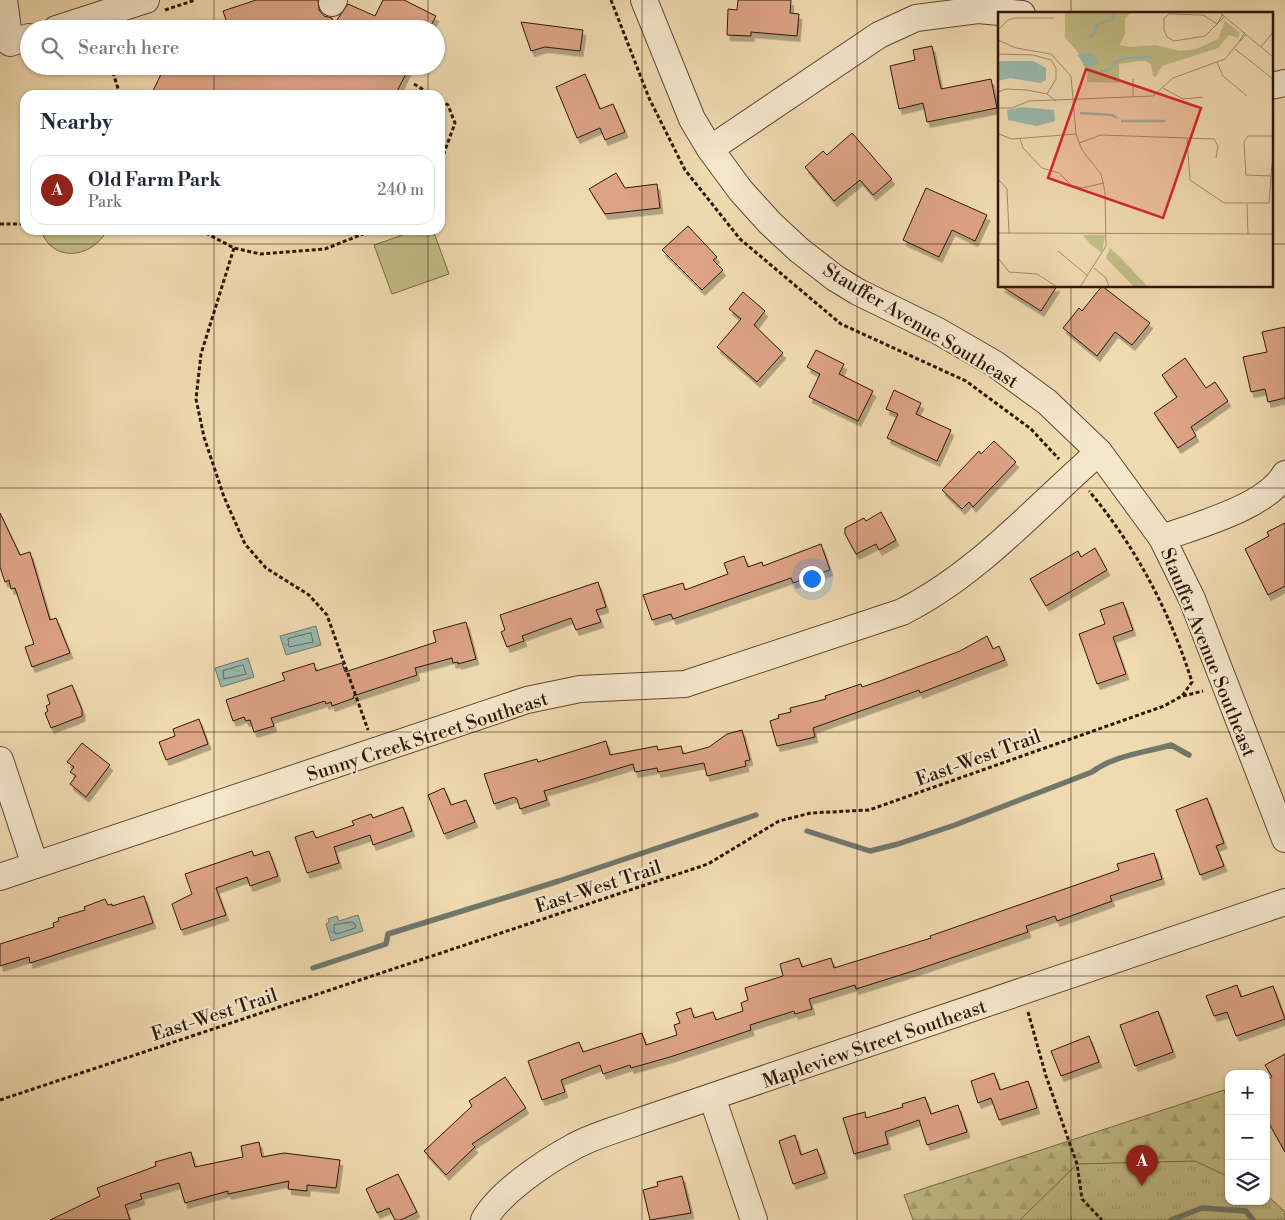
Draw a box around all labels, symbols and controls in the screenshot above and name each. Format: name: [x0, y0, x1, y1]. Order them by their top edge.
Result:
inset map: [998, 12, 1272, 288]
search box: [20, 20, 445, 75]
icon: search: [38, 34, 66, 62]
text: Search here: [78, 36, 179, 60]
text: Nearby: [40, 110, 113, 136]
text: Old Farm Park: [88, 168, 221, 192]
text: A: [51, 180, 63, 200]
text: 240 m: [377, 180, 424, 200]
text: Park: [88, 192, 121, 212]
street label: Stauffer Avenue Southeast: [818, 258, 1023, 394]
street label: Stauffer Avenue Southeast: [1155, 544, 1261, 761]
your location: [799, 566, 825, 592]
street label: Sunny Creek Street Southeast: [304, 686, 551, 787]
street label: East-West Trail: [912, 724, 1045, 792]
street label: East-West Trail: [532, 855, 665, 919]
street label: East-West Trail: [148, 983, 281, 1047]
street label: Mapleview Street Southeast: [759, 994, 990, 1094]
map controls: [1225, 1070, 1270, 1205]
button: +: [1225, 1070, 1270, 1115]
button: −: [1225, 1115, 1270, 1160]
pin: A: [1126, 1145, 1158, 1186]
button: layers: [1225, 1160, 1270, 1205]

